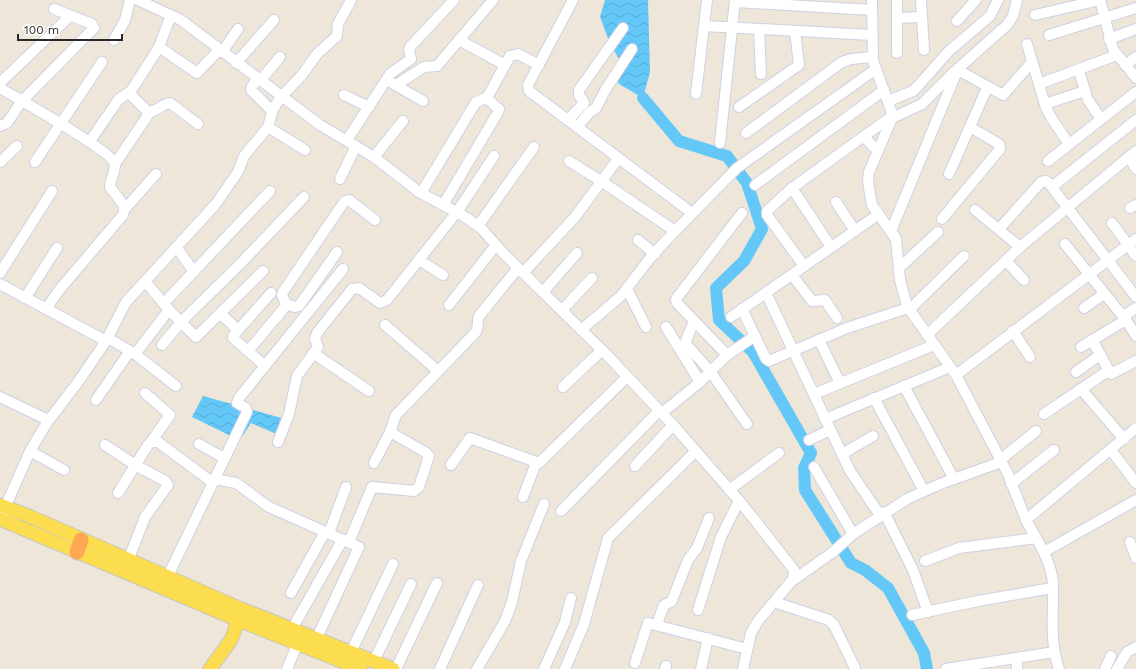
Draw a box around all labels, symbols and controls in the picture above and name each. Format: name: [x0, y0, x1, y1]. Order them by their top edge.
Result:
scale bar: [18, 16, 122, 42]
text: 100 m: [24, 23, 59, 37]

